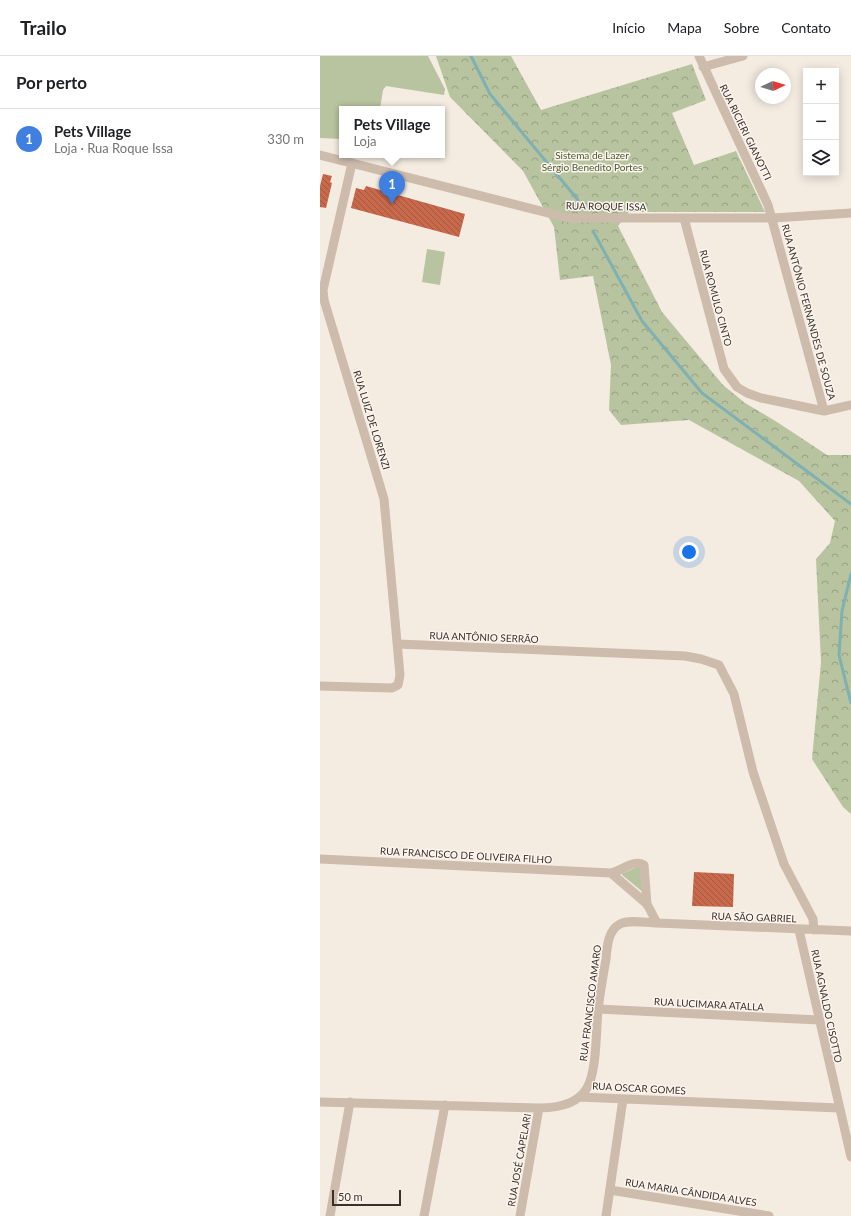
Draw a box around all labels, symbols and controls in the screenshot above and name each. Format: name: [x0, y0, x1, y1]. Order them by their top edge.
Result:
text: Trailo: [20, 16, 67, 39]
text: Início: [612, 19, 645, 36]
text: Mapa: [667, 19, 702, 36]
text: Sobre: [724, 19, 759, 36]
text: Contato: [781, 19, 831, 36]
north arrow: [755, 68, 791, 104]
map controls: [803, 68, 839, 176]
button: +: [803, 68, 839, 104]
text: Por perto: [16, 72, 87, 93]
street label: RUA RICIERI GIANOTTI: [718, 82, 774, 182]
button: −: [803, 104, 839, 140]
popup: [339, 106, 445, 158]
text: Pets Village: [353, 115, 431, 133]
text: Pets Village: [54, 122, 131, 140]
text: 1: [25, 131, 33, 147]
text: 330 m: [267, 131, 304, 147]
text: Loja: [353, 133, 377, 149]
text: Loja · Rua Roque Issa: [54, 140, 173, 156]
button: layers: [803, 140, 839, 176]
park label: Sistema de Lazer Sérgio Benedito Portes: [542, 149, 642, 173]
pin: 1: [379, 171, 405, 204]
street label: RUA ROQUE ISSA: [566, 199, 647, 213]
street label: RUA ANTÔNIO FERNANDES DE SOUZA: [780, 223, 838, 402]
street label: RUA ROMULO CINTO: [697, 248, 735, 348]
street label: RUA LUIZ DE LORENZI: [351, 369, 393, 471]
your location: [679, 542, 699, 562]
street label: RUA ANTÔNIO SERRÃO: [429, 629, 539, 645]
street label: RUA FRANCISCO DE OLIVEIRA FILHO: [380, 844, 552, 866]
street label: RUA SÃO GABRIEL: [711, 910, 797, 924]
street label: RUA FRANCISCO AMARO: [577, 944, 603, 1062]
street label: RUA AGNALDO CISOTTO: [809, 948, 845, 1064]
street label: RUA LUCIMARA ATALLA: [654, 995, 765, 1013]
street label: RUA OSCAR GOMES: [592, 1080, 686, 1096]
street label: RUA JOSÉ CAPELARI: [505, 1113, 533, 1207]
street label: RUA MARIA CÂNDIDA ALVES: [624, 1176, 758, 1208]
scale bar: [332, 1188, 401, 1207]
text: 50 m: [338, 1190, 363, 1203]

